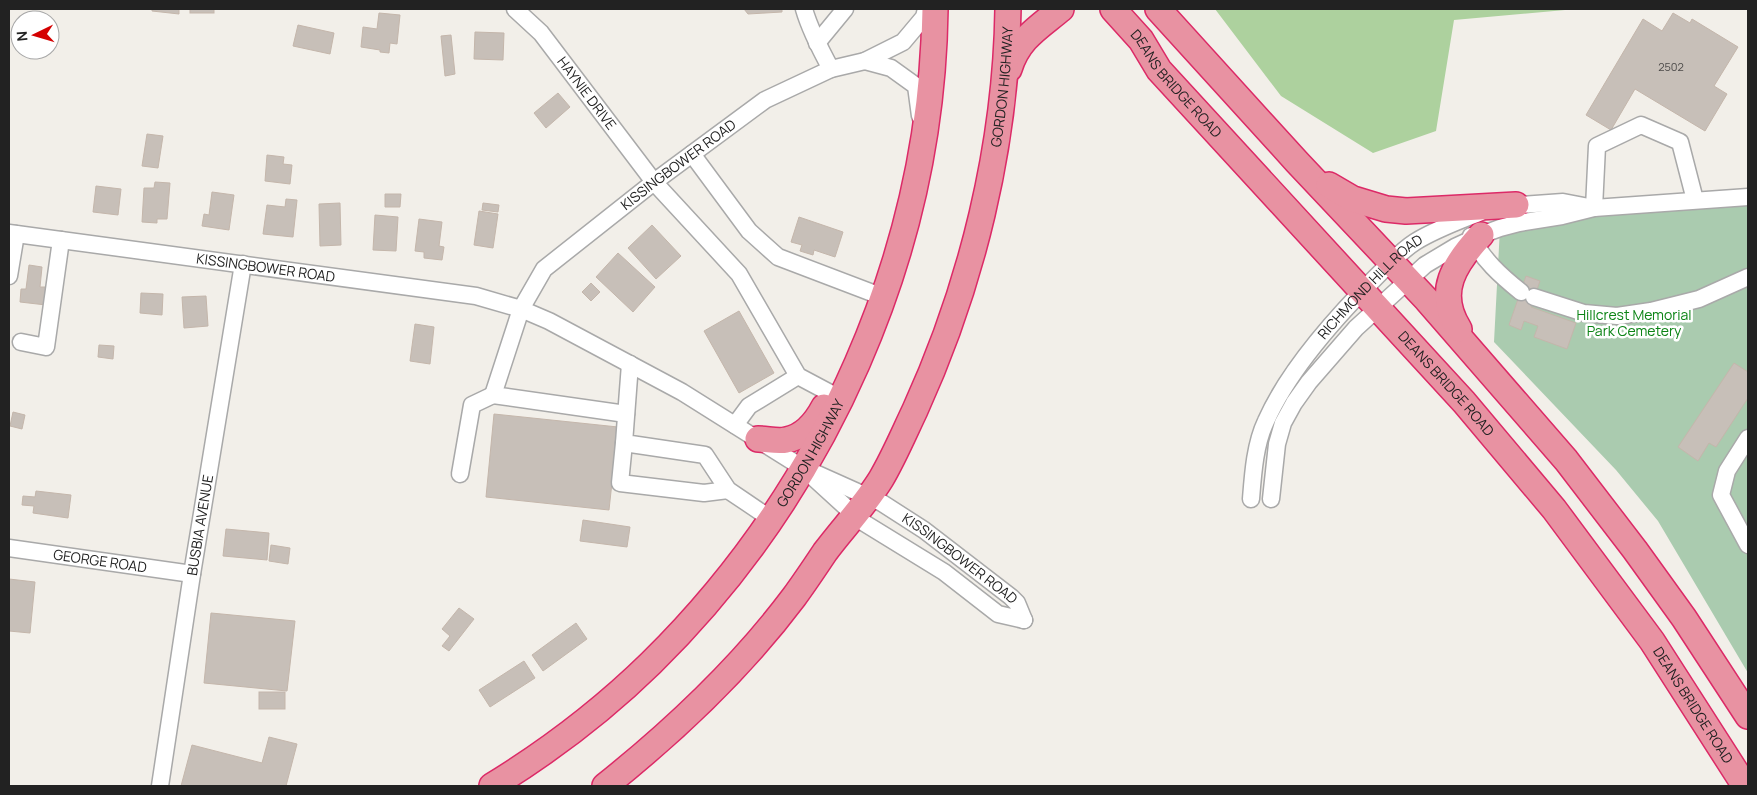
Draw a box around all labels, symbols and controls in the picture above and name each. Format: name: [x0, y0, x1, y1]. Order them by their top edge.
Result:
north arrow: [10, 10, 60, 60]
street label: DEANS BRIDGE ROAD: [1127, 25, 1226, 141]
street label: GORDON HIGHWAY: [986, 26, 1017, 148]
text: N: [12, 30, 31, 42]
street label: HAYNIE DRIVE: [553, 53, 621, 133]
house number: 2502: [1658, 59, 1684, 74]
street label: KISSINGBOWER ROAD: [616, 115, 740, 214]
street label: RICHMOND HILL ROAD: [1313, 230, 1426, 343]
street label: KISSINGBOWER ROAD: [195, 248, 336, 286]
park label: Hillcrest Memorial Park Cemetery: [1576, 305, 1692, 340]
street label: DEANS BRIDGE ROAD: [1394, 327, 1499, 440]
street label: GORDON HIGHWAY: [772, 396, 848, 510]
street label: BUSBIA AVENUE: [182, 473, 217, 577]
street label: KISSINGBOWER ROAD: [899, 508, 1022, 607]
street label: GEORGE ROAD: [52, 544, 148, 576]
street label: DEANS BRIDGE ROAD: [1649, 643, 1738, 767]

